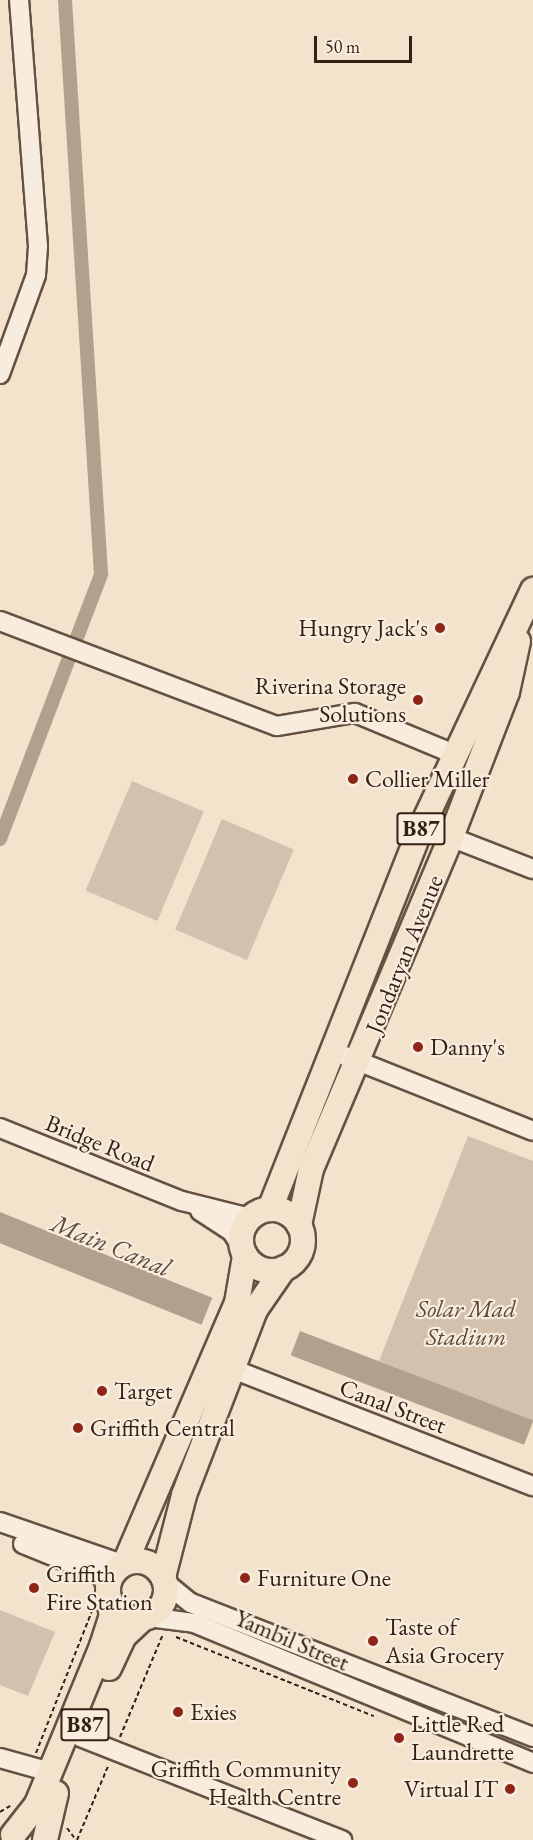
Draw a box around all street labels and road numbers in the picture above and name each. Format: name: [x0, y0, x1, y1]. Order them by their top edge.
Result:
road number: B87: [396, 810, 446, 848]
street label: Jondaryan Avenue: [359, 870, 449, 1038]
street label: Bridge Road: [41, 1108, 159, 1178]
street label: Canal Street: [335, 1372, 451, 1440]
street label: Yambil Street: [231, 1603, 353, 1677]
road number: B87: [60, 1706, 110, 1744]

